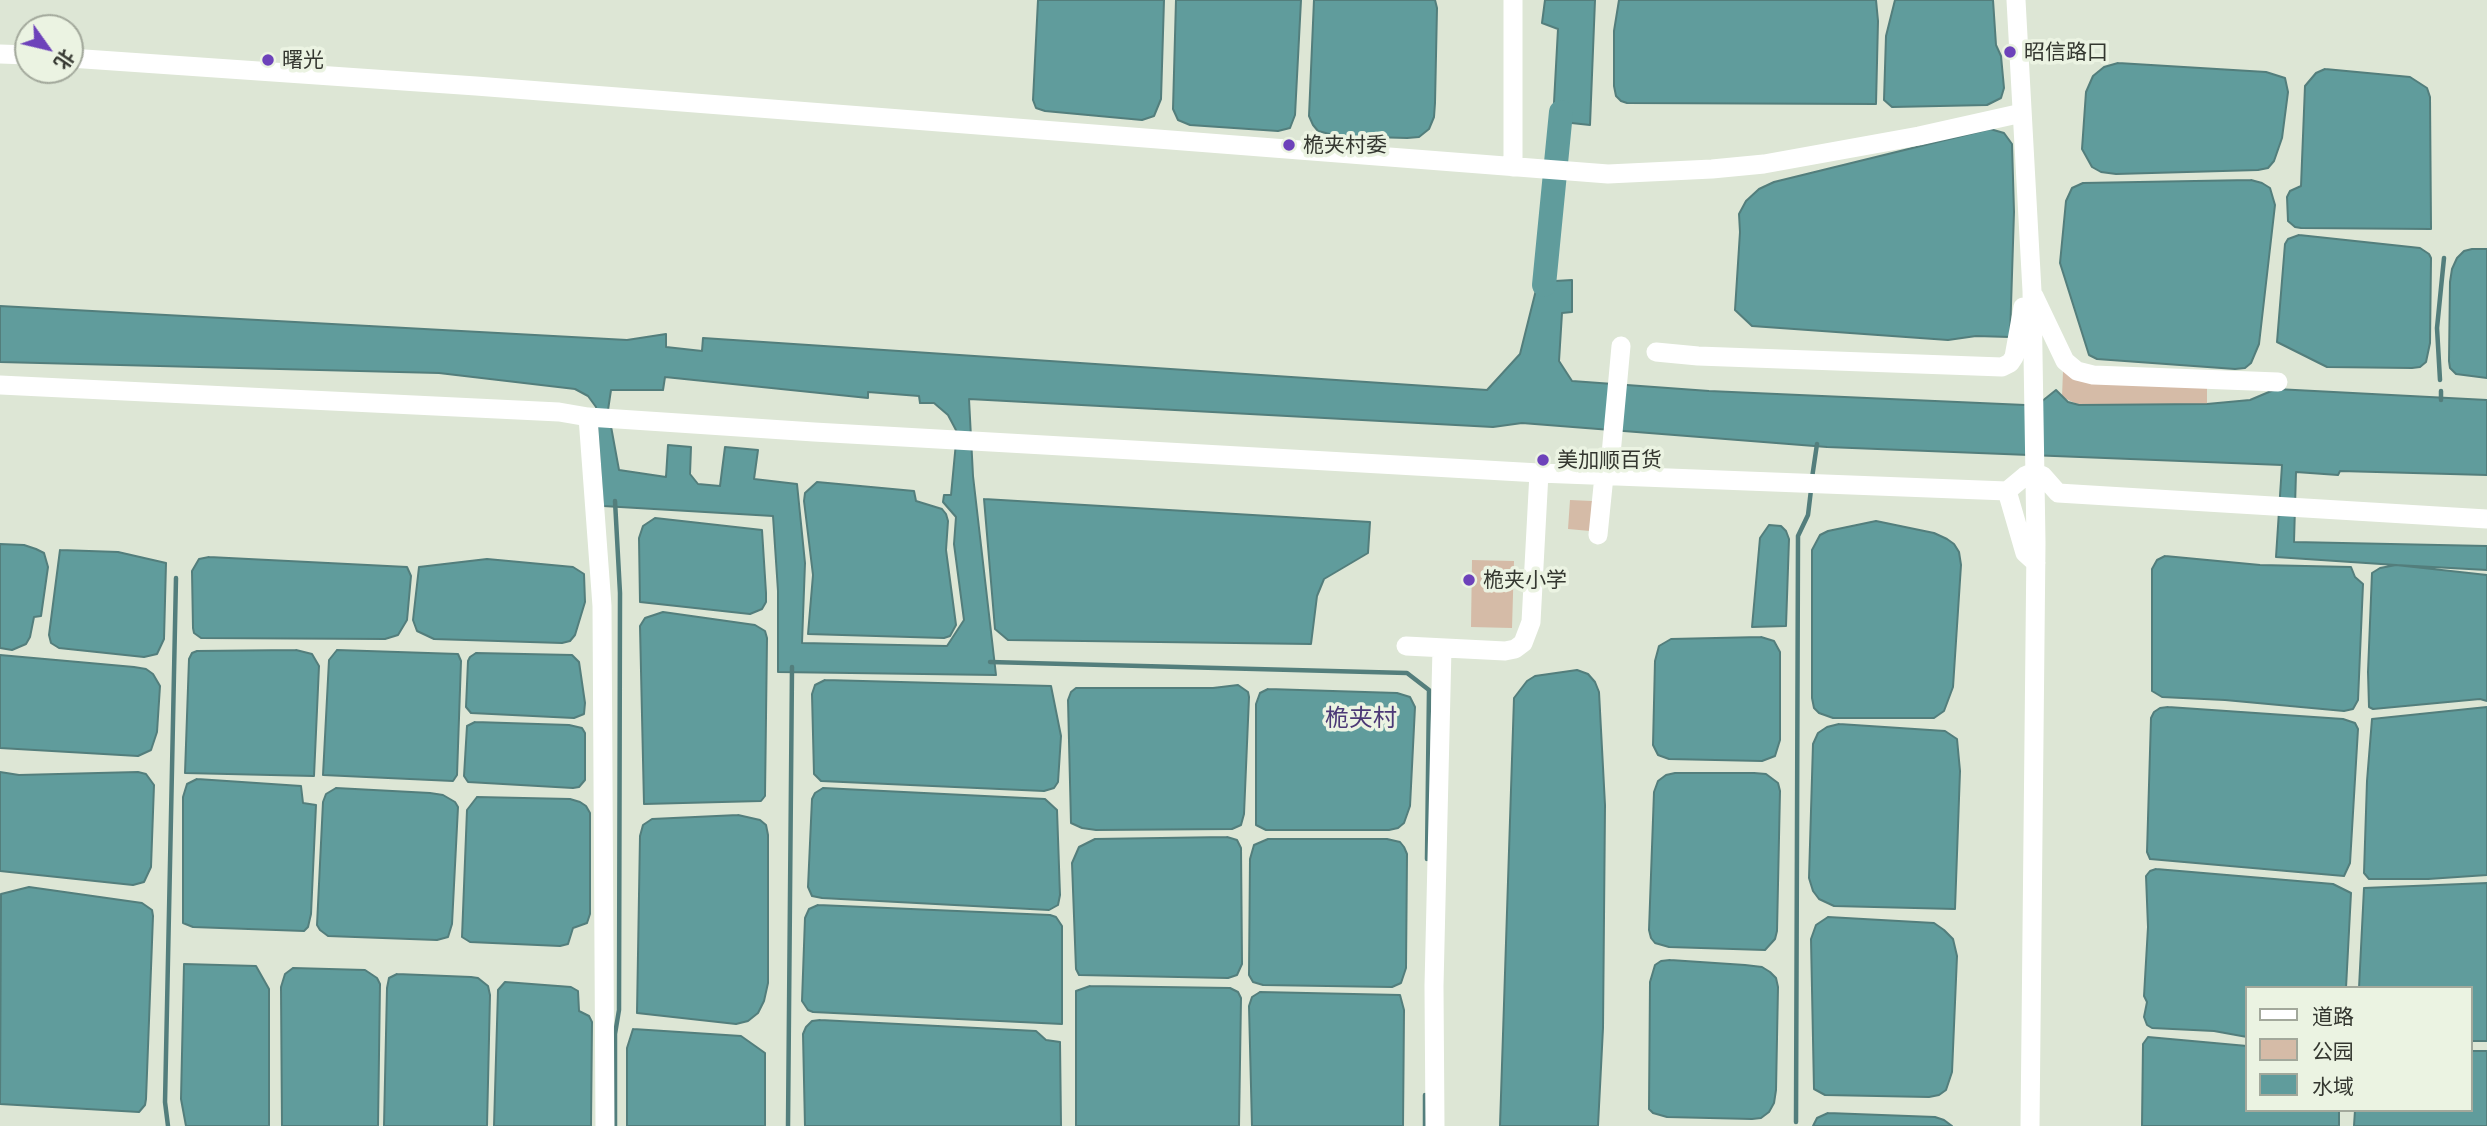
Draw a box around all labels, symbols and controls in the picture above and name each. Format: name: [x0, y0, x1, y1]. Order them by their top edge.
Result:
north arrow: [14, 14, 84, 84]
place label: 昭信路口: [2024, 39, 2108, 65]
marker: 昭信路口: [2002, 44, 2018, 60]
text: 北: [50, 46, 79, 74]
place label: 曙光: [282, 47, 324, 73]
marker: 曙光: [260, 52, 276, 68]
place label: 桅夹村委: [1303, 132, 1387, 158]
marker: 桅夹村委: [1281, 137, 1297, 153]
place label: 美加顺百货: [1557, 447, 1662, 473]
marker: 美加顺百货: [1535, 452, 1551, 468]
place label: 桅夹小学: [1483, 567, 1567, 593]
marker: 桅夹小学: [1461, 572, 1477, 588]
district label: 桅夹村: [1325, 704, 1397, 732]
legend: [2246, 986, 2473, 1112]
text: 道路: [2312, 1004, 2354, 1028]
text: 公园: [2312, 1039, 2354, 1063]
text: 水域: [2312, 1074, 2354, 1098]

